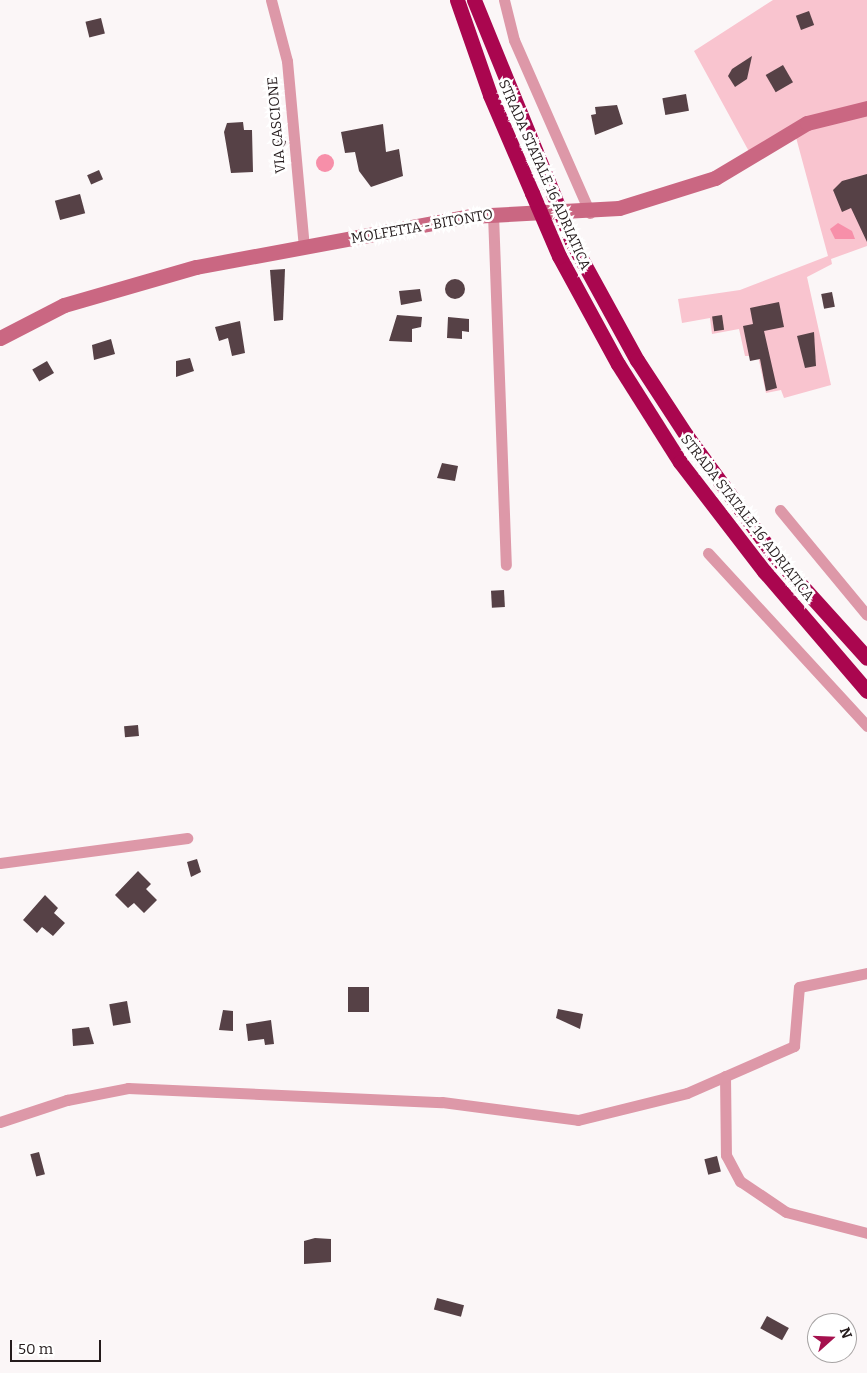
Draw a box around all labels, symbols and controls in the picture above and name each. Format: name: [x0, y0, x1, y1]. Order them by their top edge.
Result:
street label: VIA CASCIONE: [264, 76, 290, 174]
street label: STRADA STATALE 16 ADRIATICA: [494, 77, 594, 273]
street label: MOLFETTA - BITONTO: [350, 206, 494, 248]
street label: STRADA STATALE 16 ADRIATICA: [677, 432, 817, 604]
north arrow: [807, 1313, 857, 1363]
text: N: [836, 1325, 855, 1341]
scale bar: [12, 1330, 104, 1362]
text: 50 m: [18, 1340, 53, 1358]

